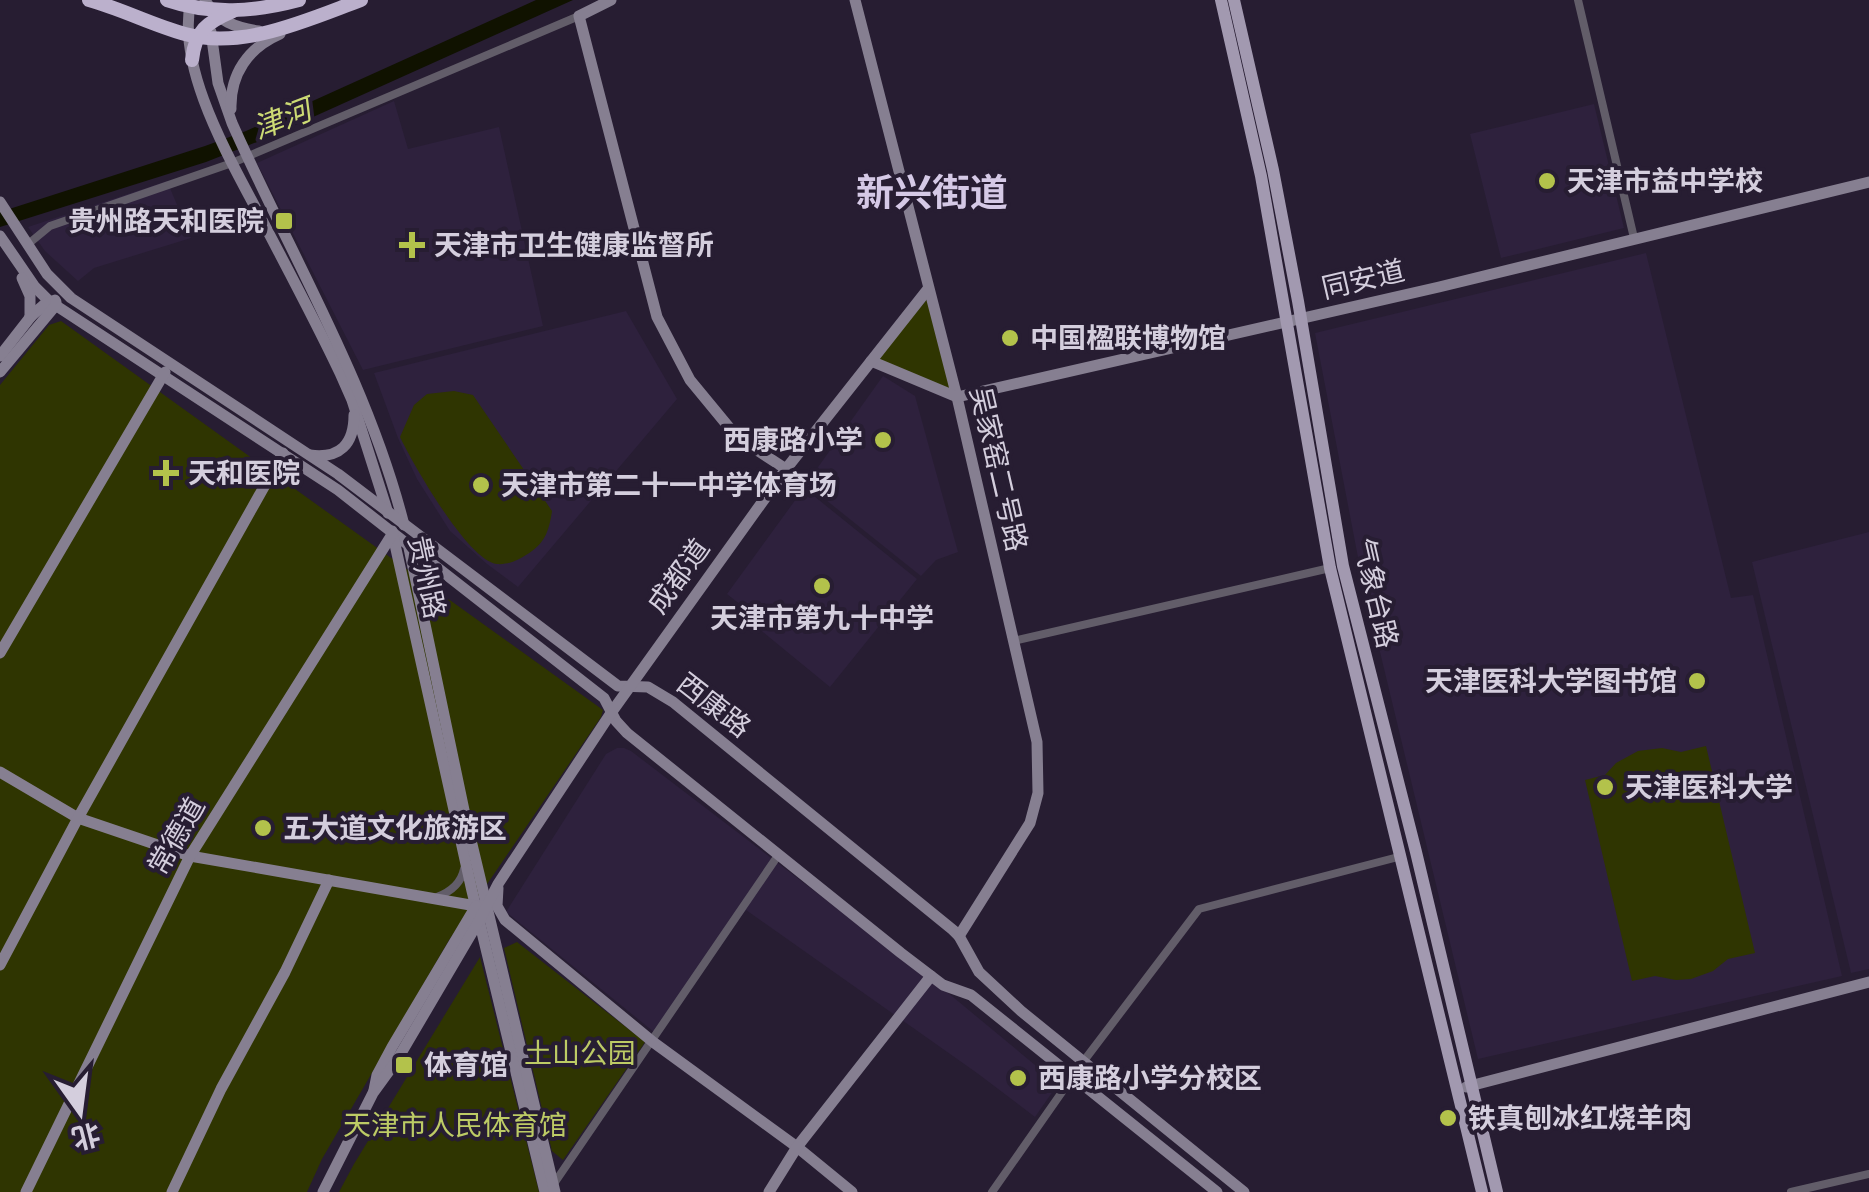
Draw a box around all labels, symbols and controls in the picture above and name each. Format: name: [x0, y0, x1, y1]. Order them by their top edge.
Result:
water label: 津河: [247, 89, 321, 147]
place label: 天津市益中学校: [1567, 164, 1763, 198]
district label: 新兴街道: [856, 169, 1008, 216]
marker: 天津市益中学校: [1536, 170, 1558, 192]
place label: 贵州路天和医院: [68, 204, 264, 238]
marker: 贵州路天和医院: [273, 210, 295, 232]
place label: 天津市卫生健康监督所: [434, 228, 714, 262]
marker: 天津市卫生健康监督所: [399, 232, 425, 258]
street label: 同安道: [1318, 253, 1408, 305]
place label: 中国楹联博物馆: [1030, 321, 1226, 355]
marker: 中国楹联博物馆: [999, 327, 1021, 349]
street label: 吴家窑二号路: [964, 383, 1034, 555]
place label: 西康路小学: [723, 423, 863, 457]
marker: 西康路小学: [872, 429, 894, 451]
place label: 天和医院: [188, 456, 300, 490]
marker: 天和医院: [153, 460, 179, 486]
place label: 天津市第二十一中学体育场: [501, 468, 837, 502]
marker: 天津市第二十一中学体育场: [470, 474, 492, 496]
street label: 贵州路: [402, 532, 452, 622]
street label: 成都道: [640, 532, 716, 620]
street label: 气象台路: [1347, 535, 1405, 651]
marker: 天津市第九十中学: [811, 575, 833, 597]
place label: 天津市第九十中学: [710, 601, 934, 635]
place label: 天津医科大学图书馆: [1425, 664, 1677, 698]
street label: 西康路: [670, 666, 758, 744]
marker: 天津医科大学图书馆: [1686, 670, 1708, 692]
place label: 天津医科大学: [1625, 770, 1793, 804]
marker: 天津医科大学: [1594, 776, 1616, 798]
street label: 常德道: [140, 791, 212, 881]
place label: 五大道文化旅游区: [283, 811, 507, 845]
marker: 五大道文化旅游区: [252, 817, 274, 839]
park label: 土山公园: [524, 1036, 636, 1070]
place label: 体育馆: [424, 1048, 508, 1082]
marker: 体育馆: [393, 1054, 415, 1076]
place label: 西康路小学分校区: [1038, 1061, 1262, 1095]
north arrow: [30, 1062, 130, 1162]
marker: 西康路小学分校区: [1007, 1067, 1029, 1089]
place label: 铁真刨冰红烧羊肉: [1468, 1101, 1692, 1135]
marker: 铁真刨冰红烧羊肉: [1437, 1107, 1459, 1129]
park label: 天津市人民体育馆: [343, 1108, 567, 1142]
text: 北: [68, 1116, 104, 1156]

